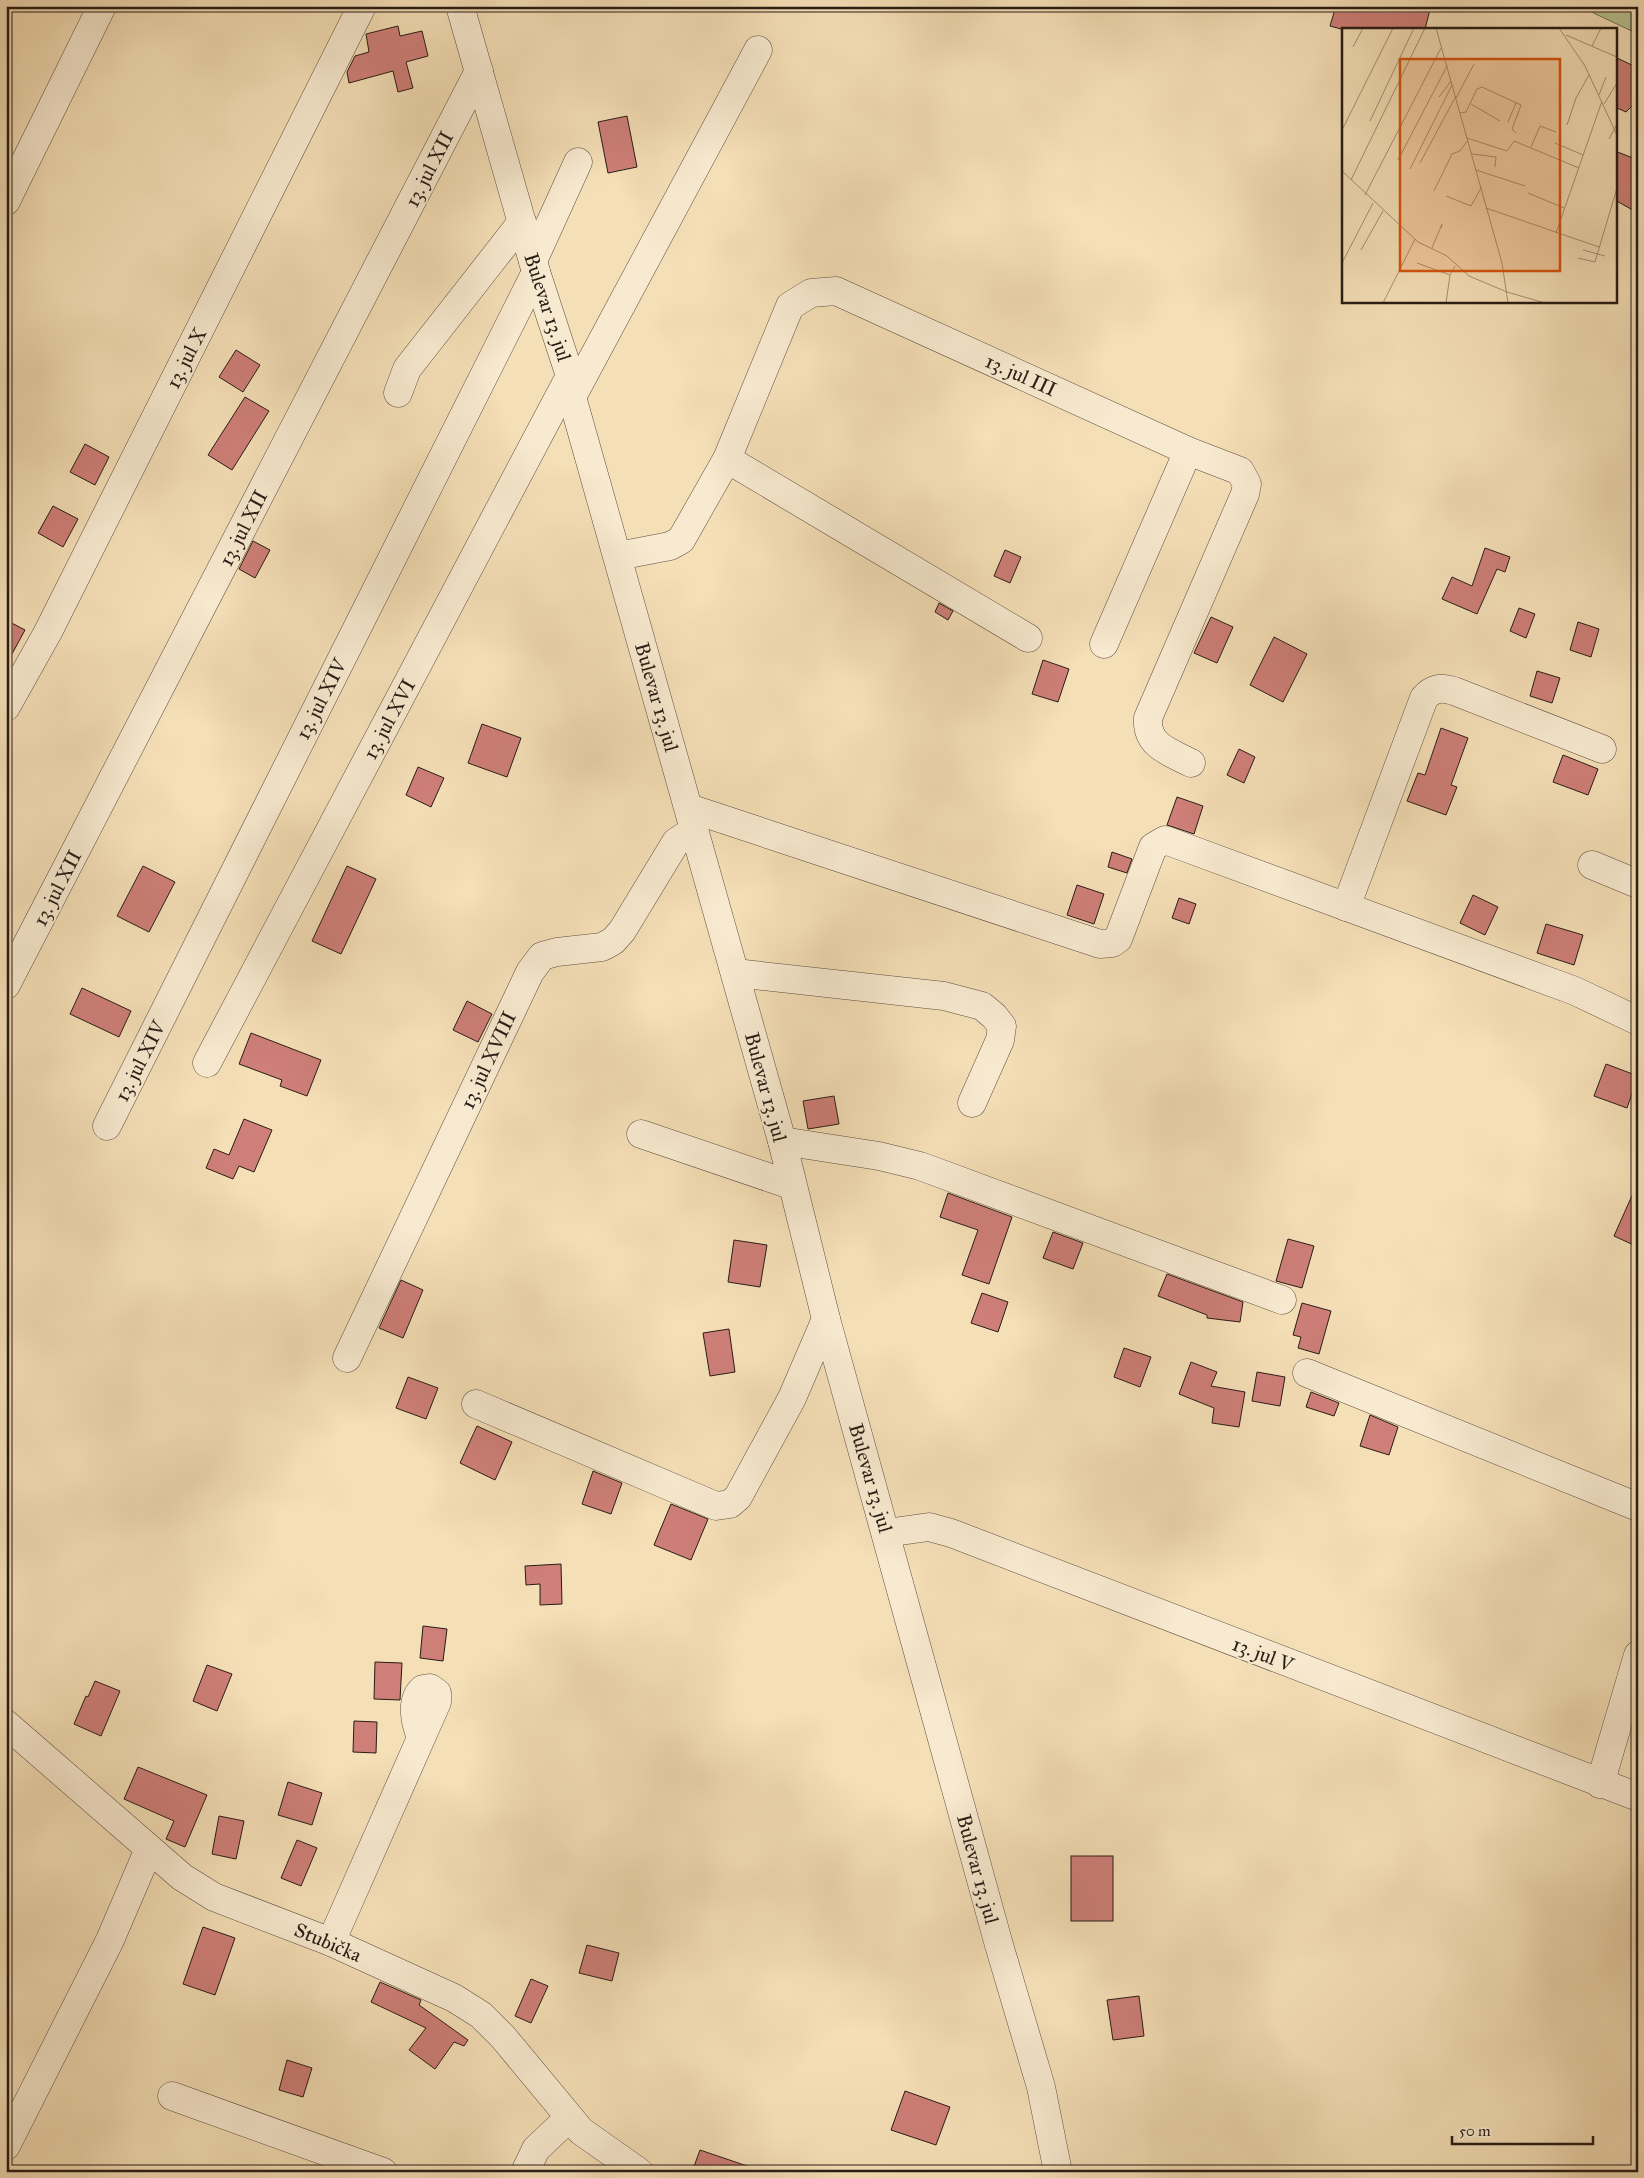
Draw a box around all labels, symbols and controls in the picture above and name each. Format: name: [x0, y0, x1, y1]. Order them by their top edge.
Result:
inset map: [1342, 28, 1616, 302]
street label: 13. jul XII: [400, 127, 458, 211]
street label: Bulevar 13. jul: [519, 250, 577, 365]
street label: 13. jul X: [161, 323, 212, 392]
street label: 13. jul III: [982, 349, 1060, 401]
street label: 13. jul XII: [214, 486, 272, 570]
street label: Bulevar 13. jul: [630, 640, 684, 755]
street label: 13. jul XIV: [290, 654, 352, 743]
street label: 13. jul XVI: [358, 675, 420, 763]
street label: 13. jul XII: [28, 846, 86, 930]
street label: 13. jul XVIII: [455, 1007, 521, 1113]
street label: 13. jul XIV: [109, 1016, 171, 1105]
street label: Bulevar 13. jul: [740, 1030, 792, 1145]
street label: Bulevar 13. jul: [844, 1421, 898, 1536]
street label: 13. jul V: [1229, 1631, 1298, 1677]
street label: Bulevar 13. jul: [952, 1812, 1004, 1927]
street label: Stubička: [291, 1917, 366, 1967]
scale bar: [1452, 2113, 1593, 2145]
text: 50 m: [1459, 2122, 1491, 2140]

